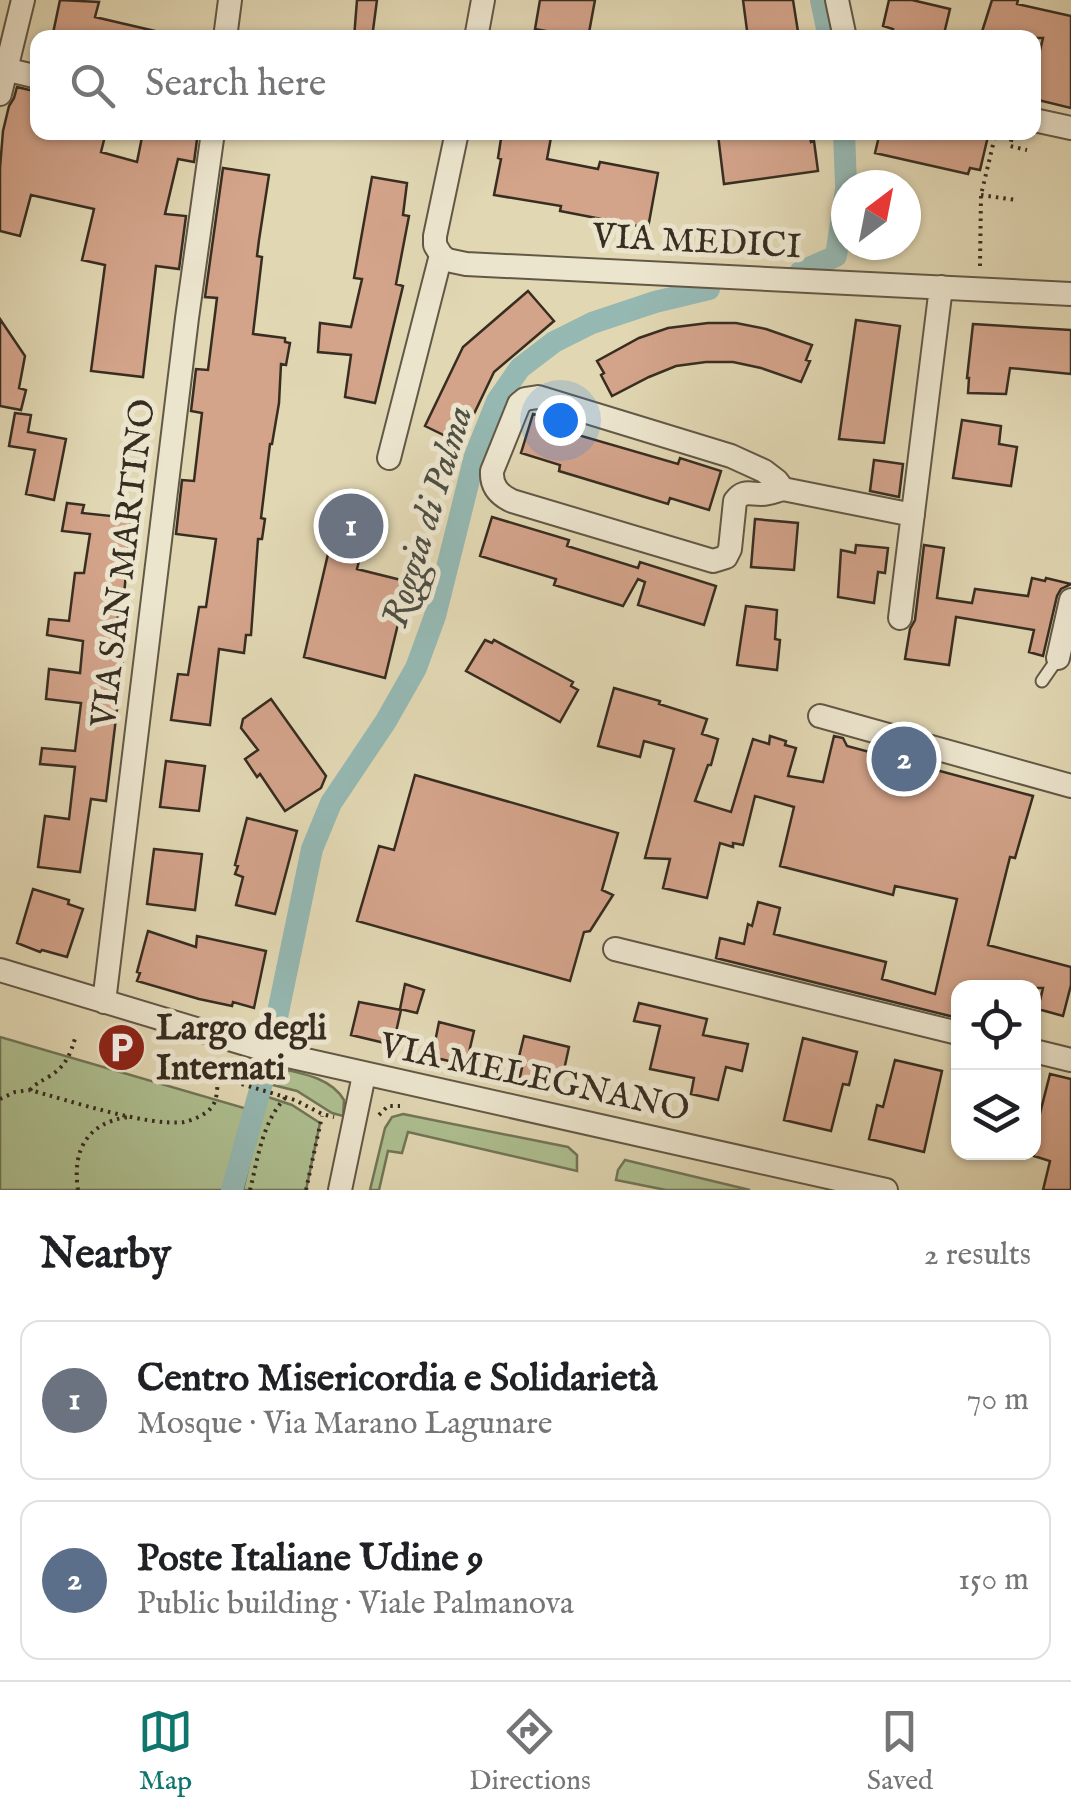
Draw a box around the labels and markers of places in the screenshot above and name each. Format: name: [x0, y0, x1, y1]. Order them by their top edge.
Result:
pin: 1: [318, 488, 384, 564]
pin: 2: [872, 722, 936, 796]
place label: Largo degli Internati: [156, 1007, 327, 1092]
parking icon: Largo degli Internati: [95, 1021, 147, 1073]

